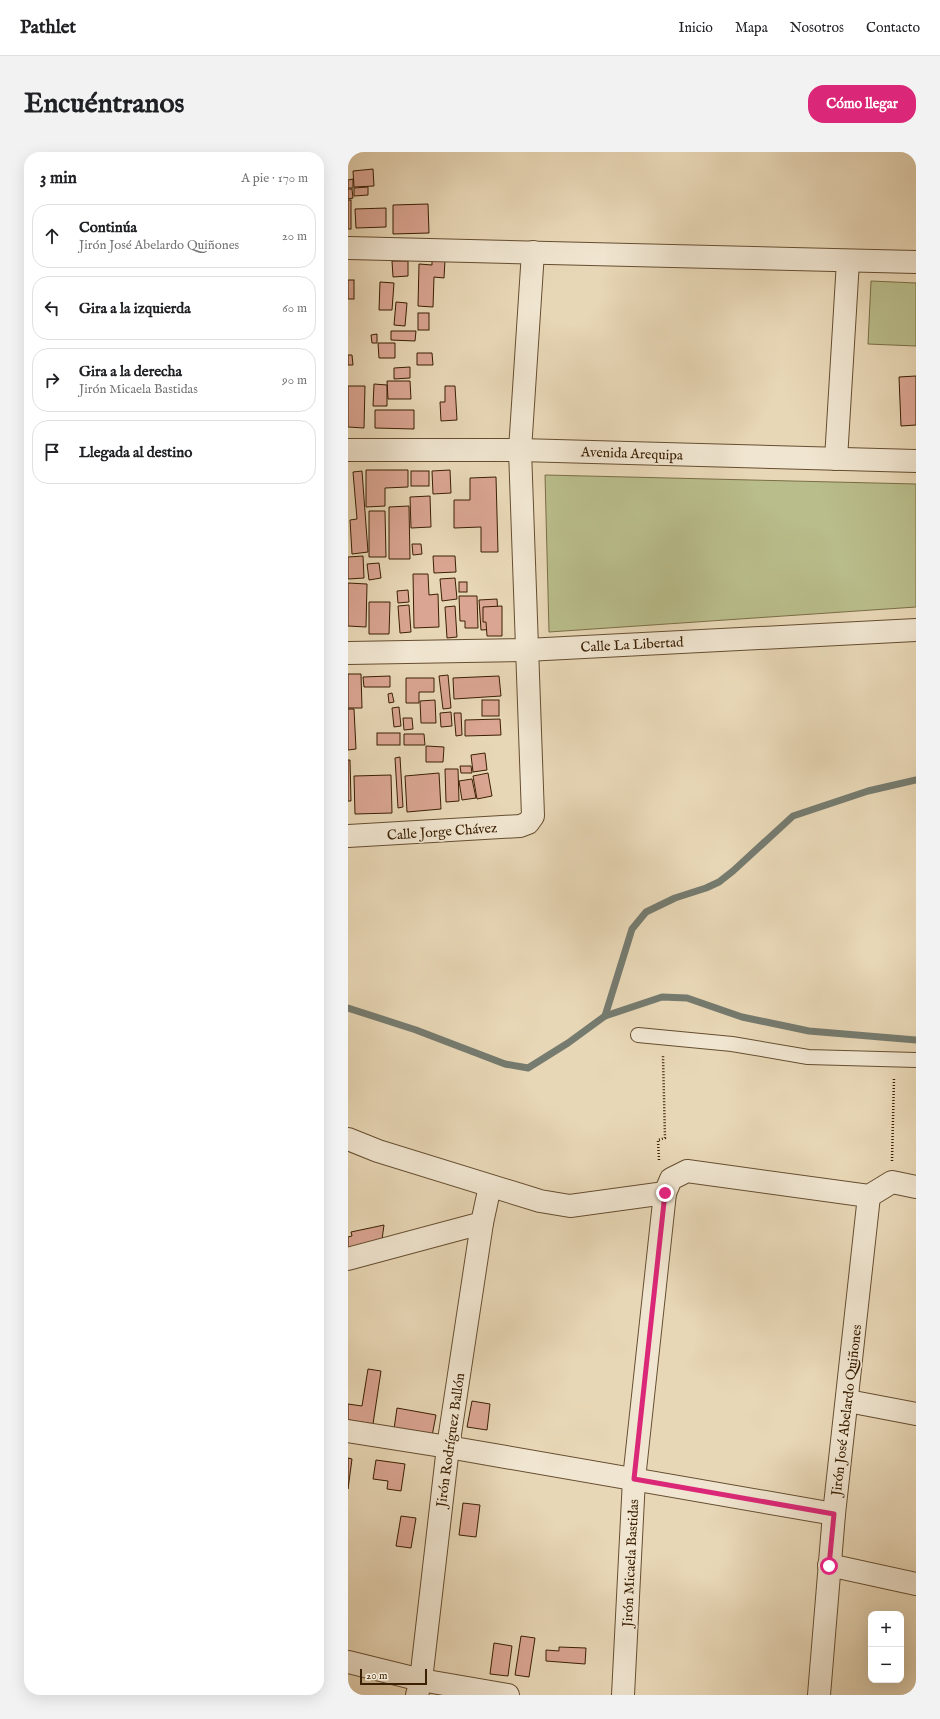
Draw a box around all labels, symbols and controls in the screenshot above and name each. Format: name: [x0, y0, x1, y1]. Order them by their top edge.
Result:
text: Pathlet: [20, 16, 76, 40]
text: Inicio: [678, 19, 713, 37]
text: Mapa: [735, 19, 768, 37]
text: Nosotros: [790, 19, 844, 37]
text: Contacto: [866, 19, 920, 37]
button: Cómo llegar: [808, 85, 916, 123]
text: Encuéntranos: [24, 87, 184, 122]
text: 3 min: [40, 168, 77, 189]
text: A pie · 170 m: [241, 170, 308, 187]
text: Continúa: [79, 218, 137, 237]
icon: ahead: [41, 225, 63, 247]
text: 20 m: [282, 228, 307, 245]
text: Jirón José Abelardo Quiñones: [79, 237, 239, 254]
icon: left: [41, 297, 63, 319]
text: Gira a la izquierda: [79, 299, 191, 318]
text: 60 m: [282, 300, 307, 317]
text: Gira a la derecha: [79, 362, 182, 381]
icon: right: [41, 369, 63, 391]
text: 90 m: [282, 372, 307, 389]
text: Jirón Micaela Bastidas: [79, 381, 198, 398]
icon: arrive: [41, 441, 63, 463]
text: Llegada al destino: [79, 443, 192, 462]
street label: Avenida Arequipa: [580, 443, 684, 465]
street label: Calle La Libertad: [580, 633, 685, 657]
street label: Calle Jorge Chávez: [386, 819, 498, 845]
route end: [656, 1184, 674, 1202]
street label: Jirón José Abelardo Quiñones: [827, 1323, 866, 1499]
street label: Jirón Rodríguez Ballón: [432, 1371, 469, 1511]
street label: Jirón Micaela Bastidas: [619, 1499, 643, 1629]
route start: [820, 1557, 838, 1575]
map controls: [868, 1611, 904, 1683]
button: +: [868, 1611, 904, 1647]
button: −: [868, 1647, 904, 1683]
scale bar: [360, 1667, 427, 1686]
text: 20 m: [366, 1669, 387, 1683]

